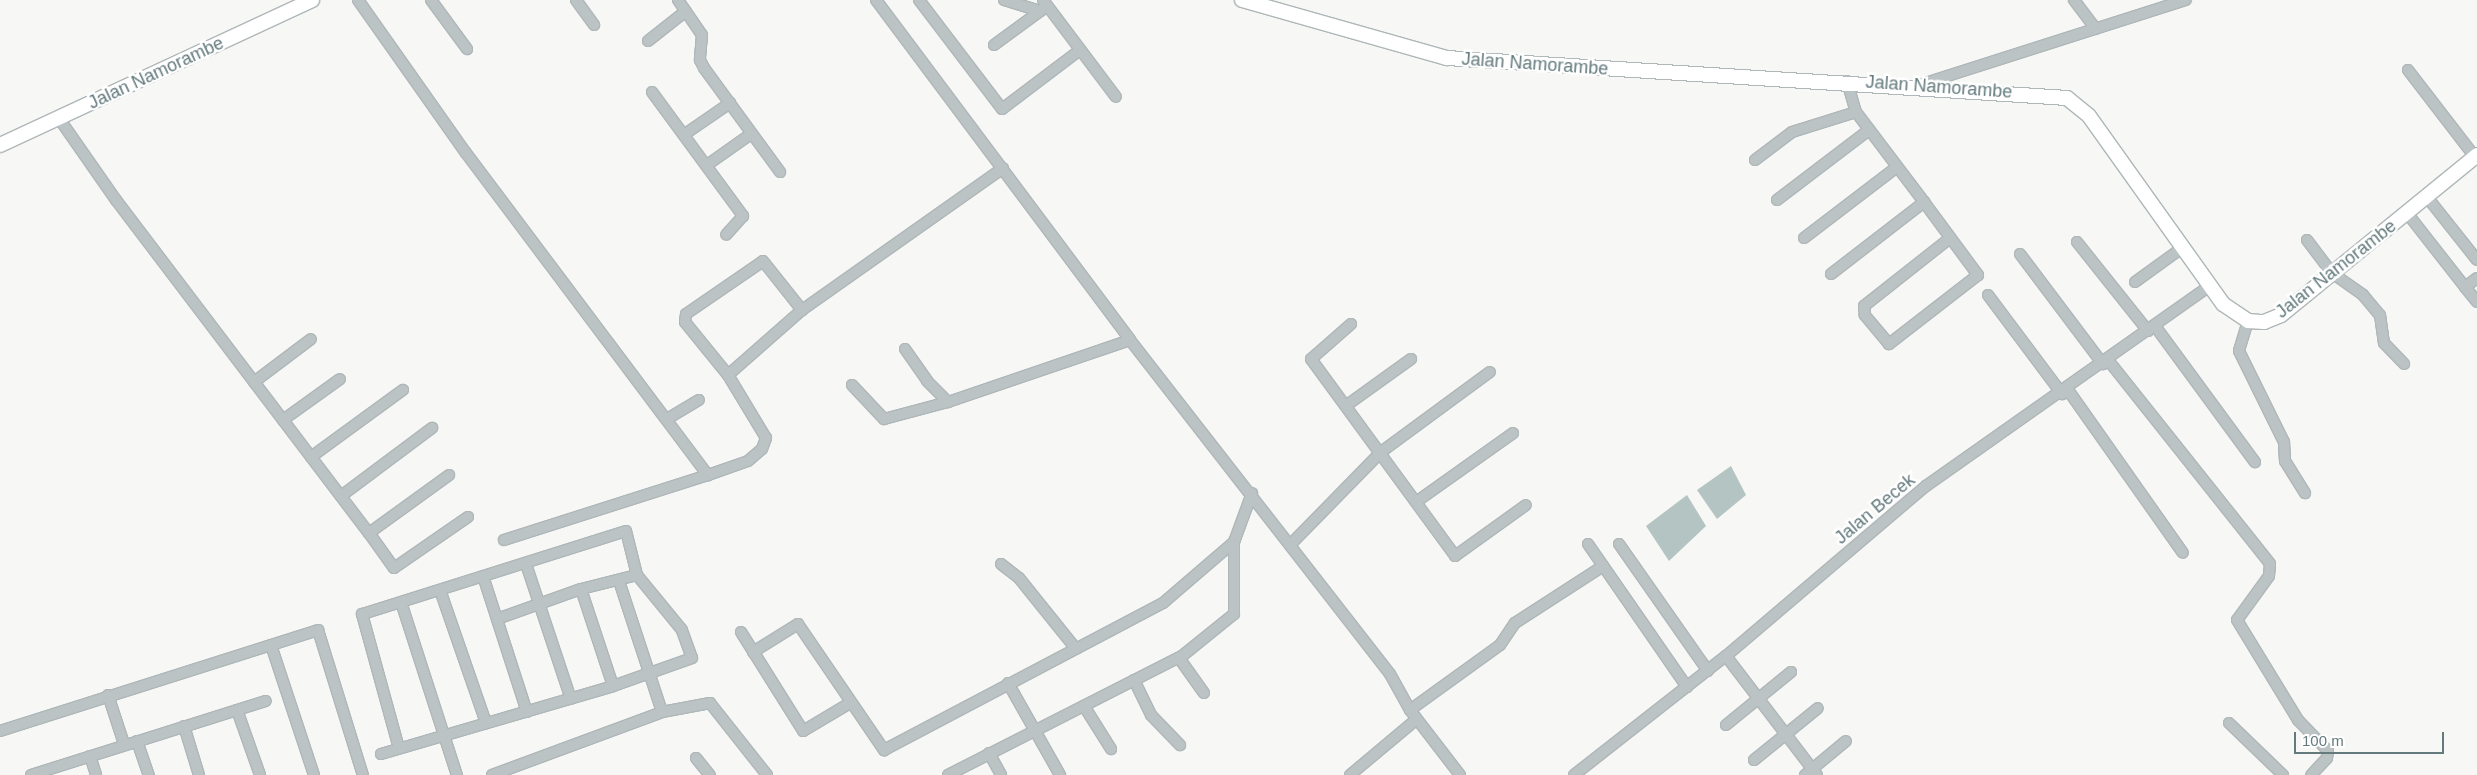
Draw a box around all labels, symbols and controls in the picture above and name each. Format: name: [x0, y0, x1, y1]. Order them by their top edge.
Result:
street label: Jalan Namorambe: [85, 32, 227, 114]
street label: Jalan Namorambe: [1461, 48, 1609, 80]
street label: Jalan Namorambe: [1865, 71, 2013, 103]
street label: Jalan Namorambe: [2271, 215, 2401, 323]
street label: Jalan Becek: [1830, 469, 1920, 549]
scale bar: [2297, 722, 2447, 754]
text: 100 m: [2302, 732, 2344, 749]

